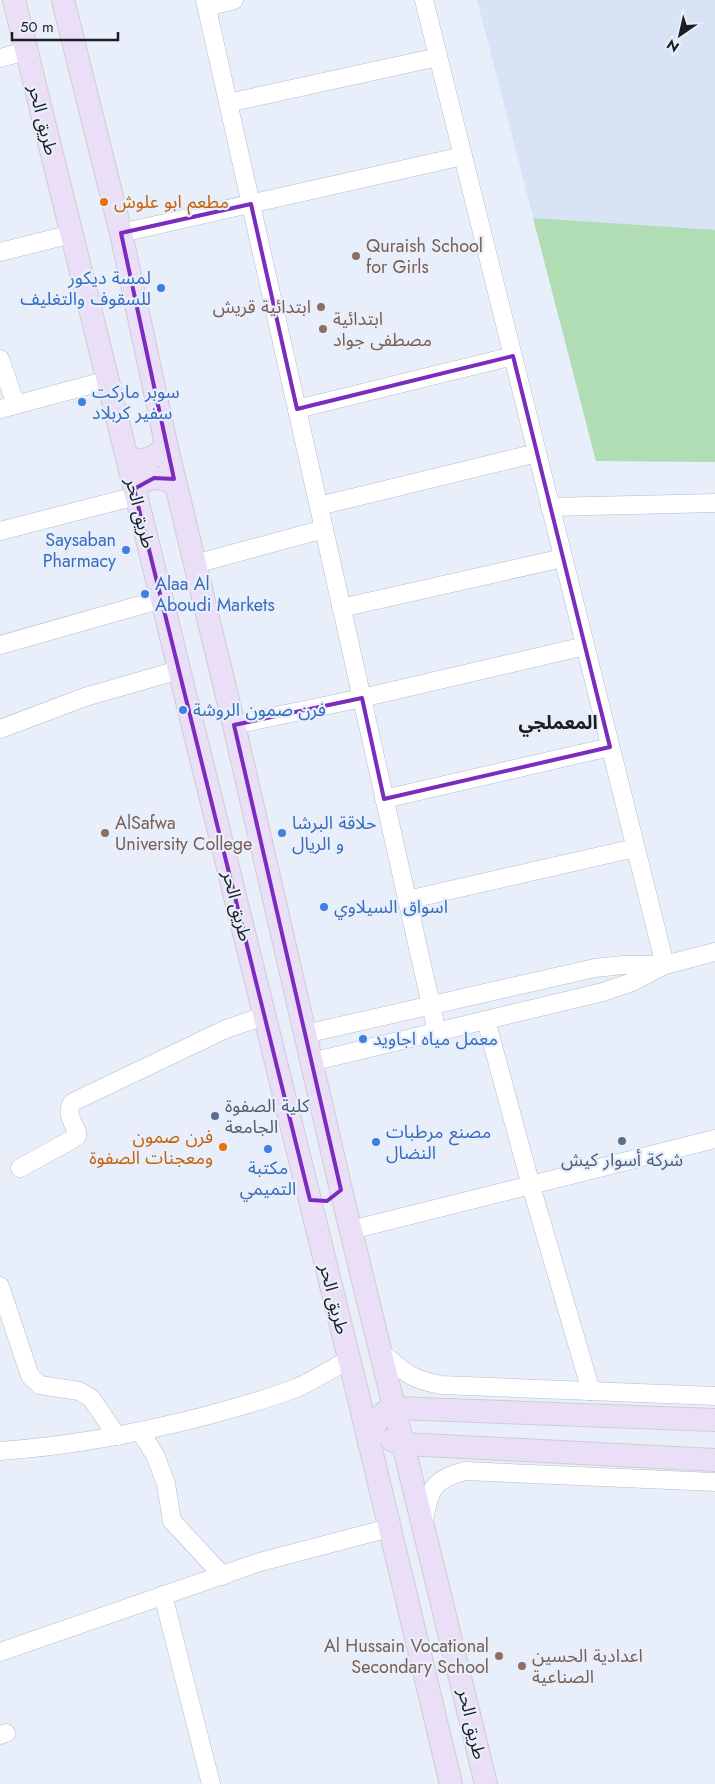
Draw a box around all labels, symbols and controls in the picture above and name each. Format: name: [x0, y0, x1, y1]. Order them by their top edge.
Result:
scale bar: [12, 10, 119, 42]
north arrow: [655, 10, 705, 60]
text: 50 m: [20, 16, 54, 38]
text: N: [663, 34, 683, 57]
street label: طريق الحر: [21, 81, 64, 158]
place label: مطعم ابو علوش: [114, 189, 229, 215]
marker: مطعم ابو علوش: [98, 196, 110, 208]
place label: Quraish School for Girls: [366, 233, 483, 280]
marker: Quraish School for Girls: [350, 250, 362, 262]
place label: لمسة ديكور للسقوف والتغليف: [20, 265, 151, 312]
marker: لمسة ديكور للسقوف والتغليف: [155, 282, 167, 294]
place label: ابتدائية قريش: [213, 294, 311, 320]
marker: ابتدائية قريش: [315, 301, 327, 313]
place label: ابتدائية مصطفى جواد: [333, 306, 432, 353]
marker: ابتدائية مصطفى جواد: [317, 323, 329, 335]
place label: سوبر ماركت سفير كربلاد: [92, 379, 180, 426]
marker: سوبر ماركت سفير كربلاد: [76, 396, 88, 408]
street label: طريق الحر: [118, 474, 161, 551]
place label: Saysaban Pharmacy: [43, 527, 116, 574]
marker: Saysaban Pharmacy: [120, 544, 132, 556]
place label: Alaa Al Aboudi Markets: [155, 571, 275, 618]
marker: Alaa Al Aboudi Markets: [139, 588, 151, 600]
place label: فرن صمون الروشة: [193, 697, 326, 723]
marker: فرن صمون الروشة: [177, 704, 189, 716]
district label: المعملجي: [518, 709, 598, 737]
place label: AlSafwa University College: [115, 810, 252, 857]
place label: حلاقة البرشا و الريال: [292, 810, 377, 857]
marker: AlSafwa University College: [99, 827, 111, 839]
marker: حلاقة البرشا و الريال: [276, 827, 288, 839]
street label: طريق الحر: [215, 867, 258, 944]
place label: اسواق السيلاوي: [334, 894, 448, 920]
marker: اسواق السيلاوي: [318, 901, 330, 913]
place label: معمل مياه اجاويد: [373, 1026, 498, 1052]
marker: معمل مياه اجاويد: [357, 1033, 369, 1045]
place label: كلية الصفوة الجامعة: [225, 1093, 310, 1140]
marker: كلية الصفوة الجامعة: [209, 1110, 221, 1122]
place label: مصنع مرطبات النضال: [386, 1119, 491, 1166]
place label: فرن صمون ومعجنات الصفوة: [89, 1124, 213, 1171]
marker: شركة أسوار كيش: [616, 1135, 628, 1147]
marker: مصنع مرطبات النضال: [370, 1136, 382, 1148]
marker: فرن صمون ومعجنات الصفوة: [217, 1141, 229, 1153]
marker: مكتبة التميمي: [262, 1143, 274, 1155]
place label: شركة أسوار كيش: [561, 1147, 683, 1173]
place label: مكتبة التميمي: [240, 1155, 296, 1202]
street label: طريق الحر: [312, 1260, 355, 1337]
place label: Al Hussain Vocational Secondary School: [324, 1633, 489, 1680]
place label: اعدادية الحسين الصناعية: [532, 1643, 643, 1690]
marker: Al Hussain Vocational Secondary School: [493, 1650, 505, 1662]
marker: اعدادية الحسين الصناعية: [516, 1660, 528, 1672]
street label: طريق الحر: [451, 1685, 493, 1762]

